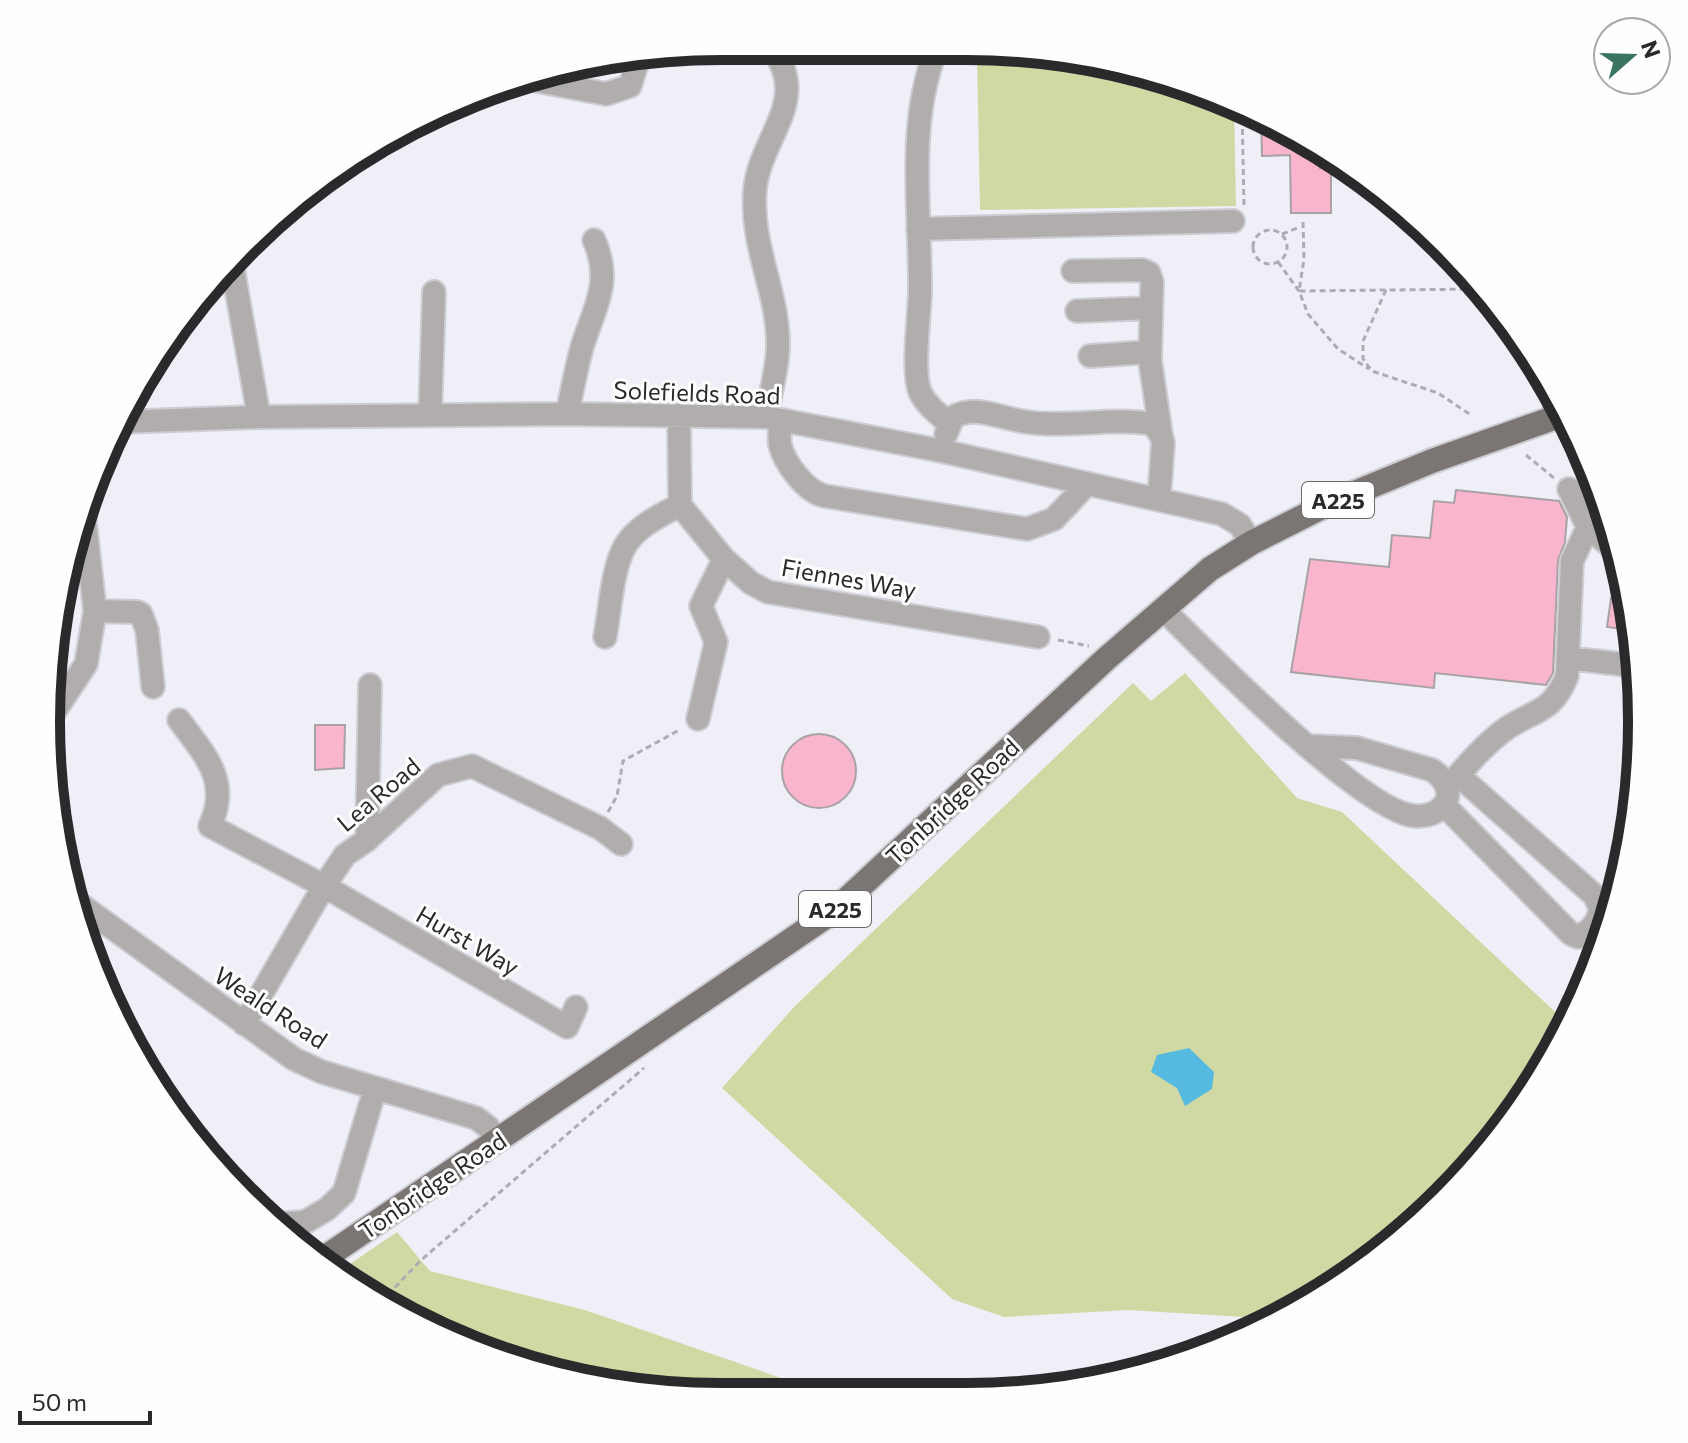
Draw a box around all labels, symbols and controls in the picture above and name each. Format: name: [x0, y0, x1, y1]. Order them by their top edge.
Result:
north arrow: [1592, 16, 1672, 96]
text: N: [1636, 37, 1667, 61]
street label: Solefields Road: [613, 375, 781, 409]
road number: A225: [1302, 482, 1374, 518]
street label: Fiennes Way: [779, 552, 919, 604]
street label: Tonbridge Road: [879, 732, 1025, 870]
street label: Lea Road: [331, 751, 425, 837]
road number: A225: [799, 891, 871, 927]
street label: Hurst Way: [411, 899, 525, 981]
street label: Weald Road: [209, 960, 333, 1054]
street label: Tonbridge Road: [353, 1125, 511, 1245]
scale bar: [20, 1375, 150, 1425]
text: 50 m: [32, 1387, 87, 1416]

